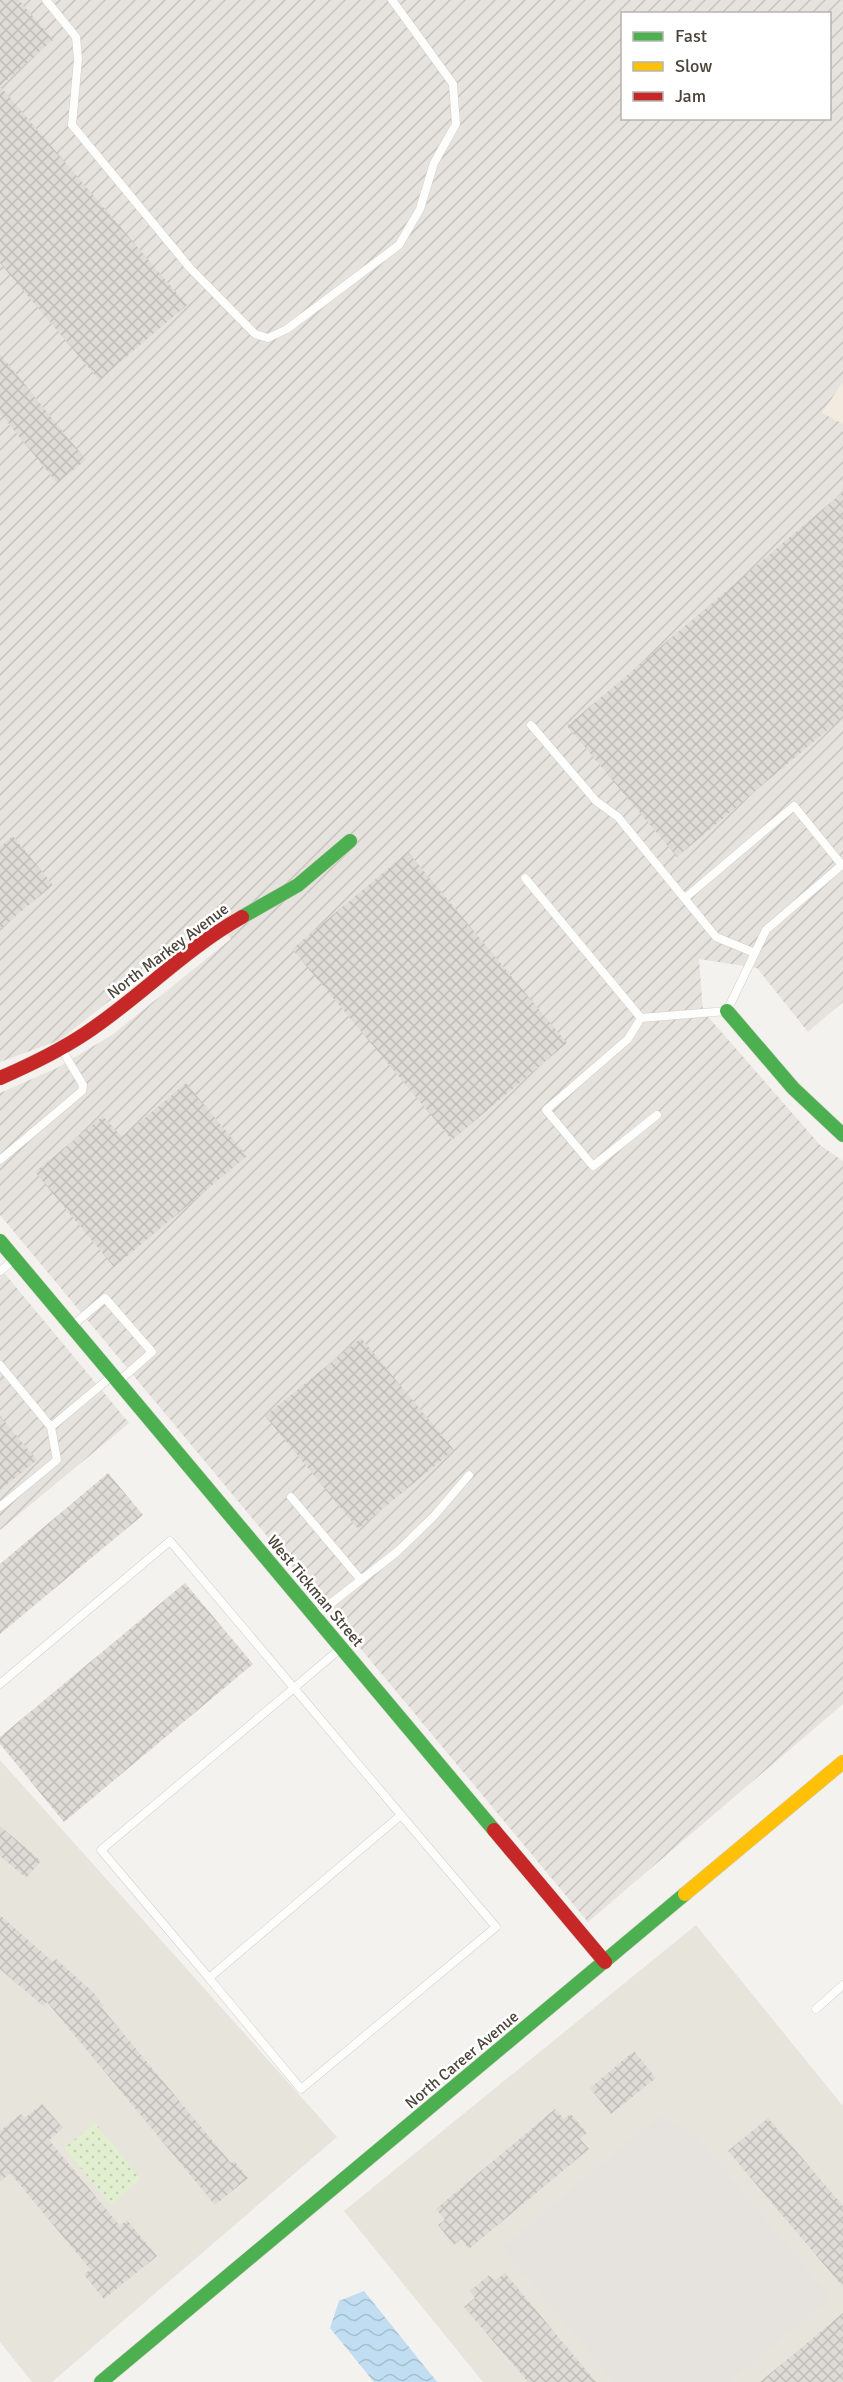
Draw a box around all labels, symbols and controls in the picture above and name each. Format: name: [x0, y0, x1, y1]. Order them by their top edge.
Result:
legend: [621, 12, 831, 120]
text: Fast: [675, 25, 707, 47]
text: Slow: [675, 55, 712, 77]
text: Jam: [675, 85, 706, 107]
street label: North Markey Avenue: [103, 899, 233, 1003]
street label: West Tickman Street: [262, 1531, 368, 1651]
street label: North Career Avenue: [401, 2007, 523, 2113]

